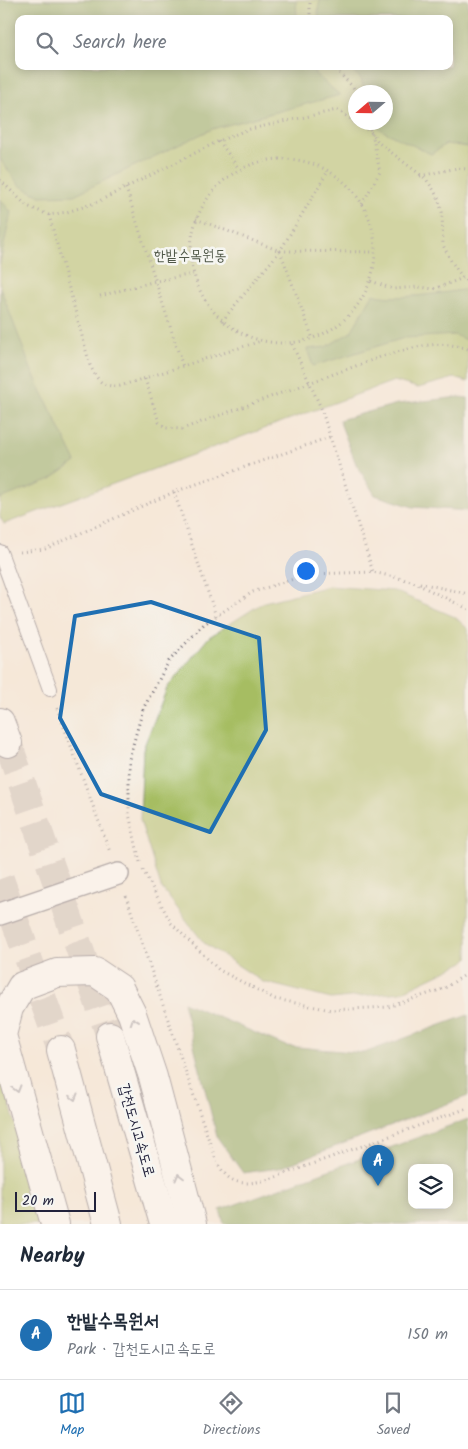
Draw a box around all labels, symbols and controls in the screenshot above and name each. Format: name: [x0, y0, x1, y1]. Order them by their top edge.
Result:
search box: [15, 15, 453, 70]
text: Search here: [73, 28, 167, 58]
icon: search: [33, 29, 61, 57]
north arrow: [348, 85, 393, 130]
park label: 한밭수목원동: [154, 244, 226, 268]
your location: [293, 558, 319, 584]
one-way arrow: [130, 1017, 140, 1026]
street label: 갑천도시고속도로: [111, 1081, 161, 1180]
one-way arrow: [12, 1084, 22, 1092]
one-way arrow: [68, 1093, 79, 1102]
pin: A: [362, 1145, 394, 1186]
map controls: [408, 1164, 453, 1209]
button: layers: [408, 1164, 453, 1209]
one-way arrow: [175, 1173, 185, 1181]
scale bar: [15, 1189, 96, 1212]
text: 20 m: [22, 1190, 54, 1212]
text: Nearby: [20, 1240, 85, 1273]
text: 한밭수목원서: [67, 1307, 159, 1337]
text: A: [31, 1322, 41, 1347]
text: 150 m: [407, 1322, 448, 1347]
text: Park · 갑천도시고속도로: [67, 1337, 216, 1362]
tab: Map: [58, 1389, 86, 1441]
tab: Directions: [202, 1389, 260, 1441]
tab: Saved: [377, 1389, 410, 1441]

